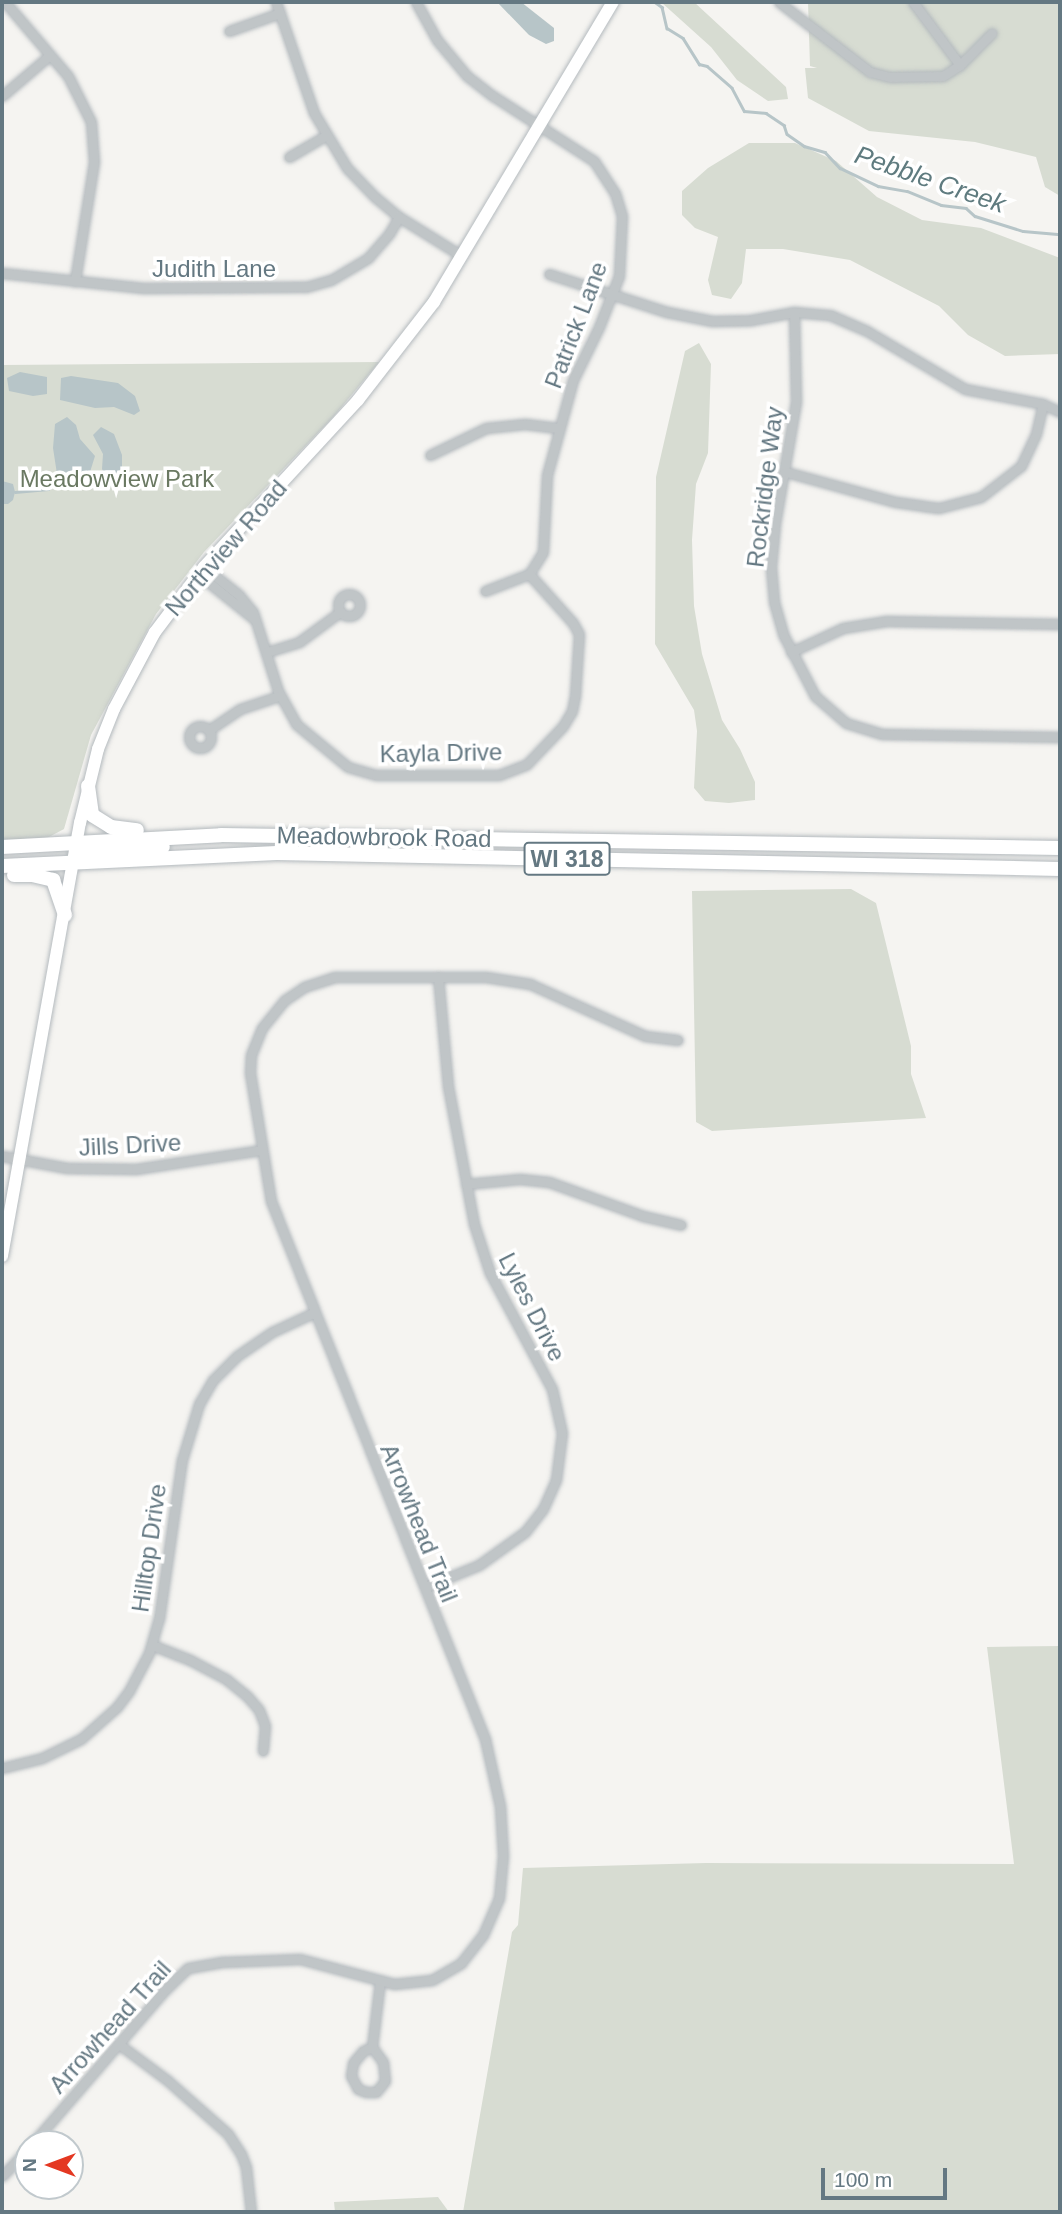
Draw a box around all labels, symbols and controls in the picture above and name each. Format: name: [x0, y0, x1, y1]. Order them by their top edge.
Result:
water label: Pebble Creek: [850, 140, 1010, 220]
street label: Judith Lane: [152, 255, 276, 283]
street label: Patrick Lane: [539, 258, 613, 392]
street label: Rockridge Way: [741, 405, 789, 569]
park label: Meadowview Park: [20, 465, 214, 493]
street label: Northview Road: [159, 474, 293, 622]
street label: Kayla Drive: [379, 738, 503, 768]
street label: Meadowbrook Road: [276, 821, 492, 853]
road number: WI 318: [523, 839, 611, 878]
street label: Jills Drive: [78, 1128, 182, 1162]
street label: Lyles Drive: [492, 1248, 572, 1366]
street label: Arrowhead Trail: [374, 1439, 464, 1607]
street label: Hilltop Drive: [126, 1482, 172, 1614]
street label: Arrowhead Trail: [43, 1955, 177, 2099]
north arrow: [14, 2130, 84, 2200]
scale bar: [824, 2154, 950, 2198]
text: N: [19, 2158, 40, 2172]
text: 100 m: [834, 2168, 892, 2191]

